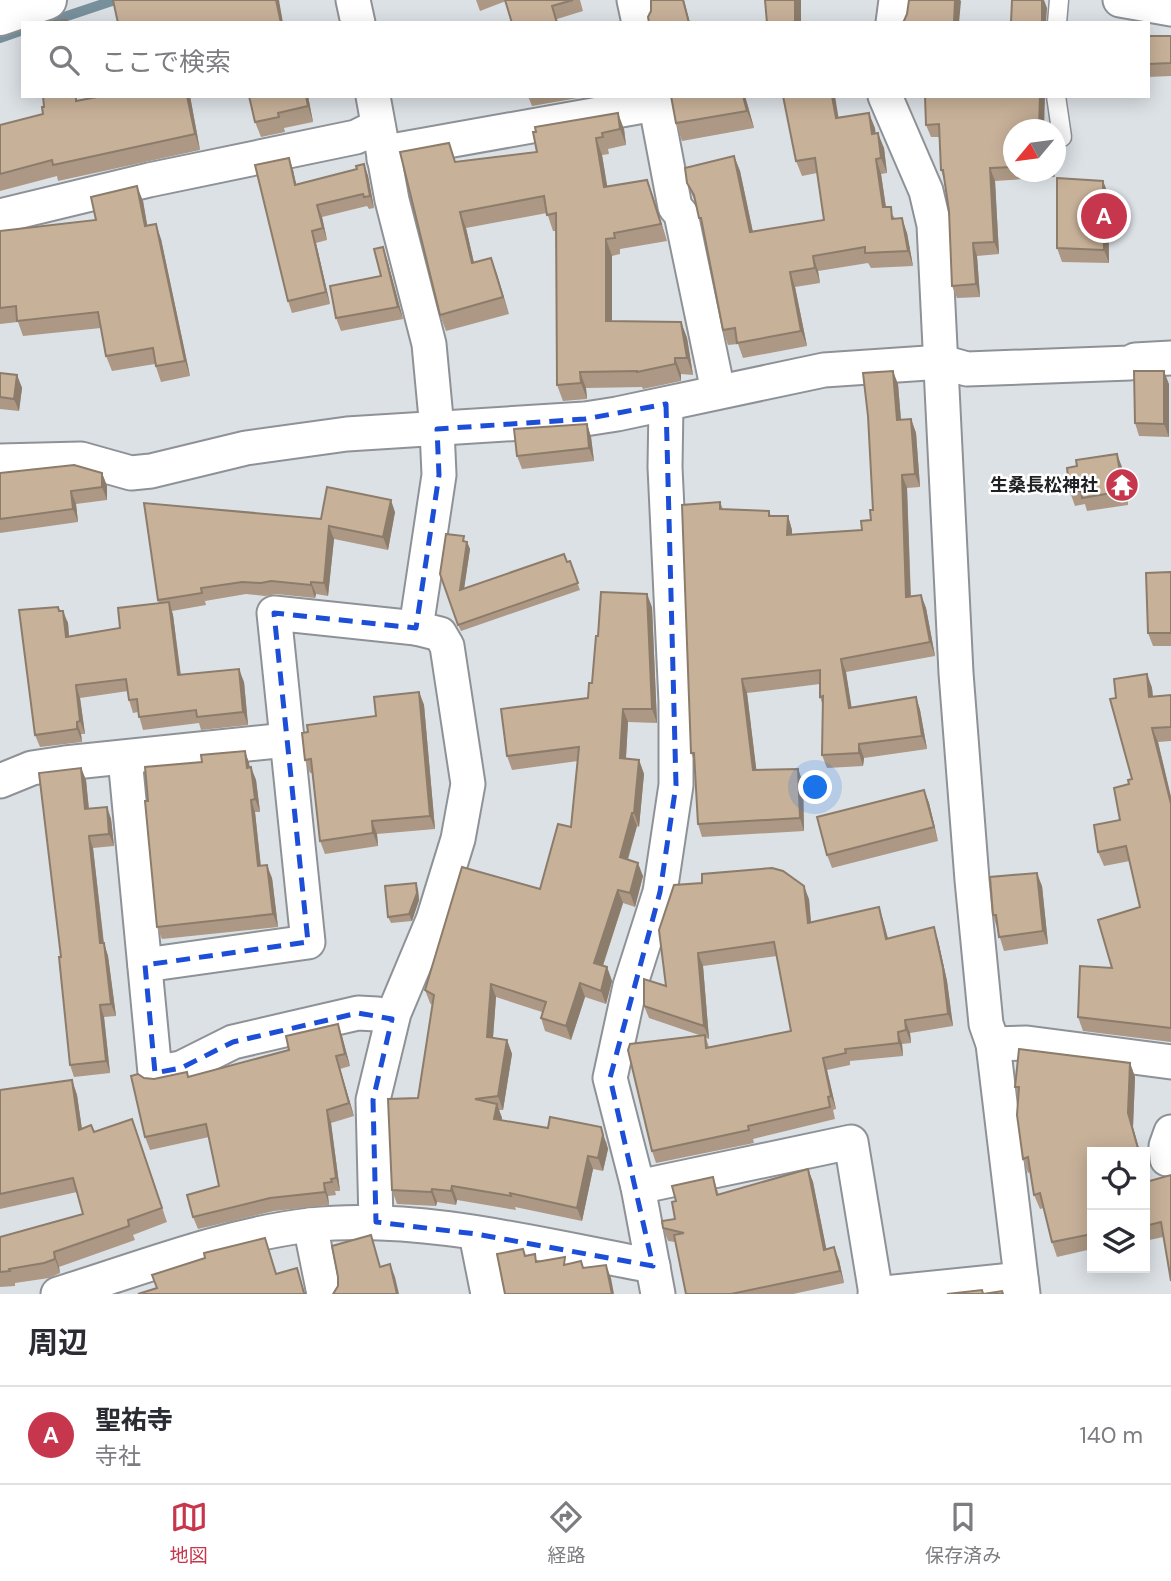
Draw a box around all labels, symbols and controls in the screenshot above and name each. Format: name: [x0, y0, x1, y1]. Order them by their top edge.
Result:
search box: [21, 21, 1150, 98]
icon: search: [45, 41, 83, 79]
text: ここで検索: [101, 45, 231, 79]
north arrow: [1003, 119, 1066, 182]
pin: A: [1081, 190, 1127, 242]
temple icon: 生桑長松神社: [1103, 466, 1141, 504]
place label: 生桑長松神社: [990, 473, 1098, 497]
your location: [798, 770, 832, 804]
map controls: [1087, 1147, 1150, 1273]
button: locate: [1087, 1147, 1150, 1210]
button: layers: [1087, 1210, 1150, 1273]
text: 周辺: [28, 1323, 88, 1362]
text: 聖祐寺: [95, 1403, 173, 1437]
text: A: [43, 1420, 59, 1450]
text: 140 m: [1080, 1420, 1143, 1450]
text: 寺社: [95, 1441, 141, 1471]
tab: 地図: [170, 1498, 208, 1568]
tab: 経路: [547, 1498, 585, 1568]
tab: 保存済み: [925, 1498, 1001, 1568]

